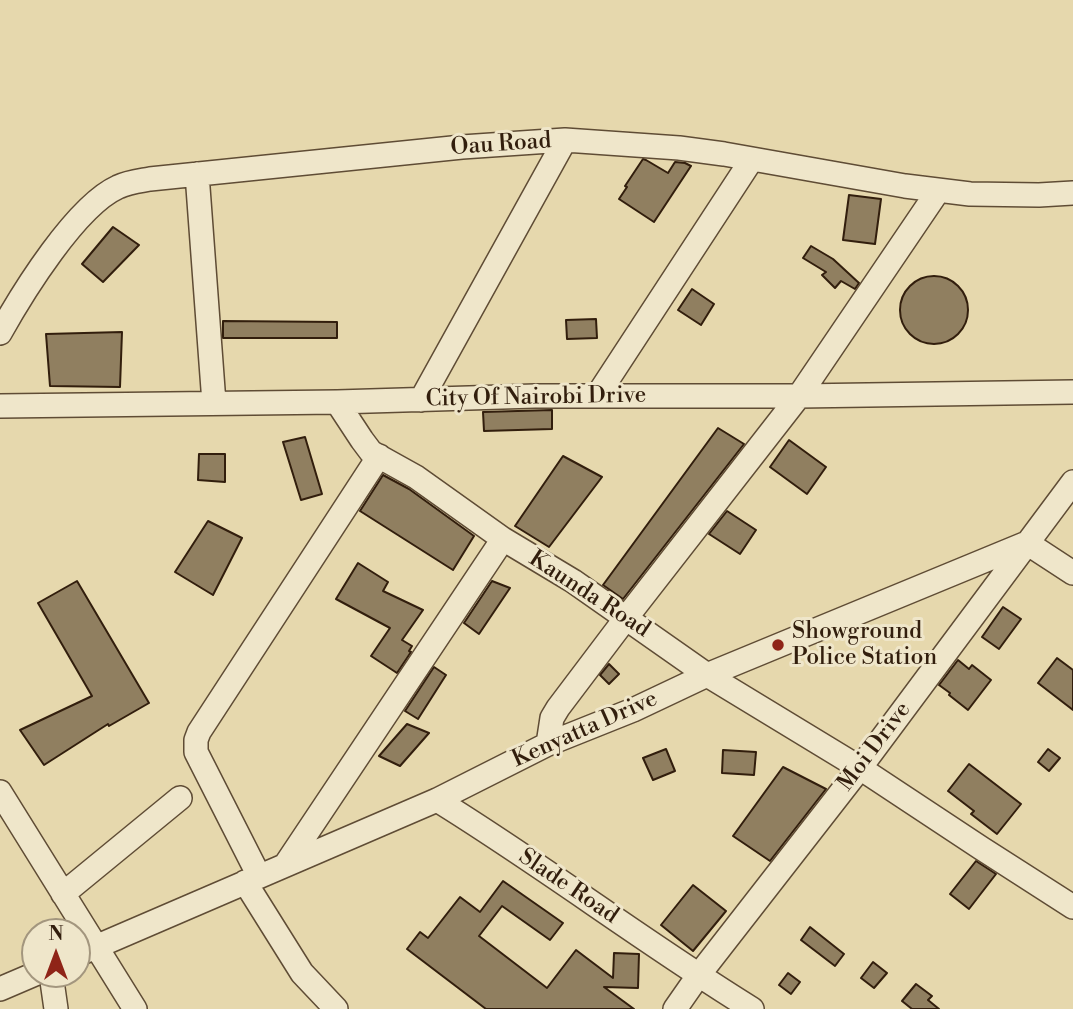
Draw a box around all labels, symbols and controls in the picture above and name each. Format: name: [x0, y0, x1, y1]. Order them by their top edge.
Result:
street label: Oau Road: [450, 128, 552, 162]
street label: City Of Nairobi Drive: [425, 382, 647, 414]
street label: Kaunda Road: [523, 546, 655, 644]
place label: Showground Police Station: [792, 618, 937, 672]
marker: Showground Police Station: [770, 637, 786, 653]
street label: Kenyatta Drive: [508, 686, 662, 774]
street label: Moi Drive: [833, 697, 917, 797]
street label: Slade Road: [513, 844, 623, 930]
north arrow: [21, 918, 91, 988]
text: N: [48, 922, 64, 946]

